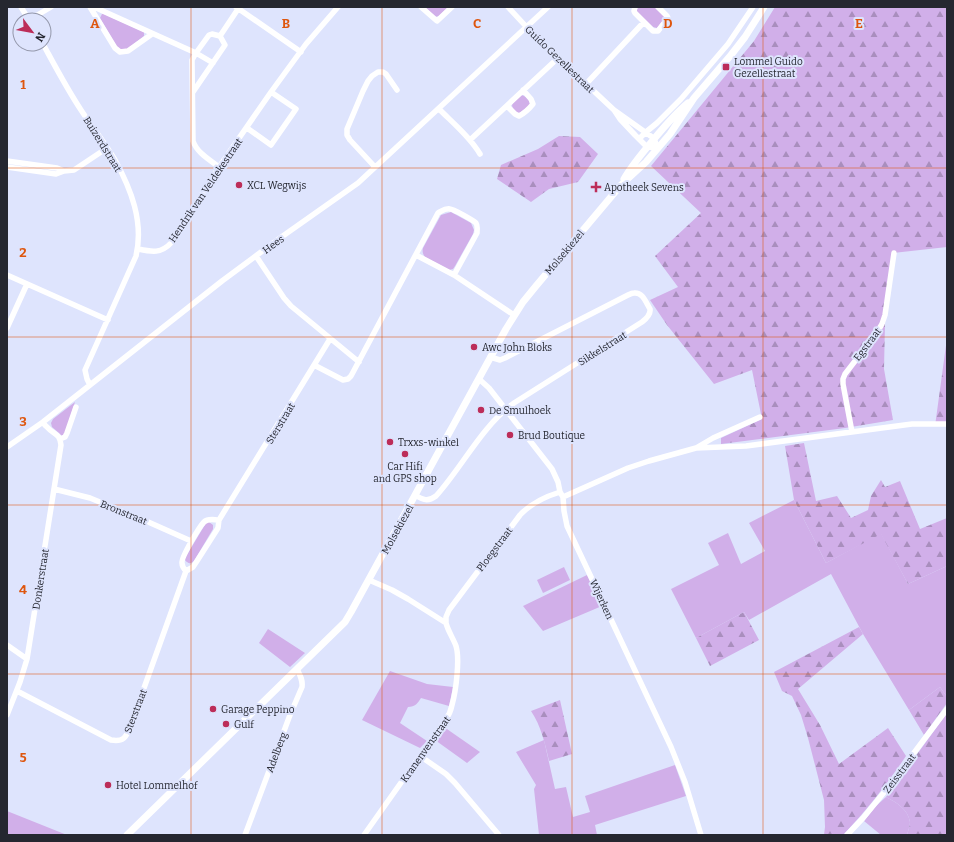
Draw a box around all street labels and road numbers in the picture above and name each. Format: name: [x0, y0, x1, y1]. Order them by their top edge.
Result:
street label: Guido Gezellestraat: [522, 24, 597, 96]
street label: Buizerdstraat: [80, 115, 124, 175]
street label: Hendrik van Veldekestraat: [166, 136, 245, 245]
street label: Molsekiezel: [543, 228, 587, 277]
street label: Hees: [261, 233, 287, 257]
street label: Egstraat: [851, 325, 884, 364]
street label: Sikkelstraat: [576, 329, 629, 368]
street label: Sterstraat: [264, 400, 298, 446]
street label: Bronstraat: [98, 498, 149, 528]
street label: Molsekiezel: [379, 503, 416, 556]
street label: Ploegstraat: [474, 525, 516, 574]
street label: Donkerstraat: [30, 548, 52, 610]
street label: Wijerken: [587, 578, 616, 622]
street label: Sterstraat: [122, 687, 150, 735]
street label: Kranenvenstraat: [398, 714, 453, 785]
street label: Adelberg: [264, 730, 290, 774]
street label: Zeisstraat: [881, 751, 919, 796]

